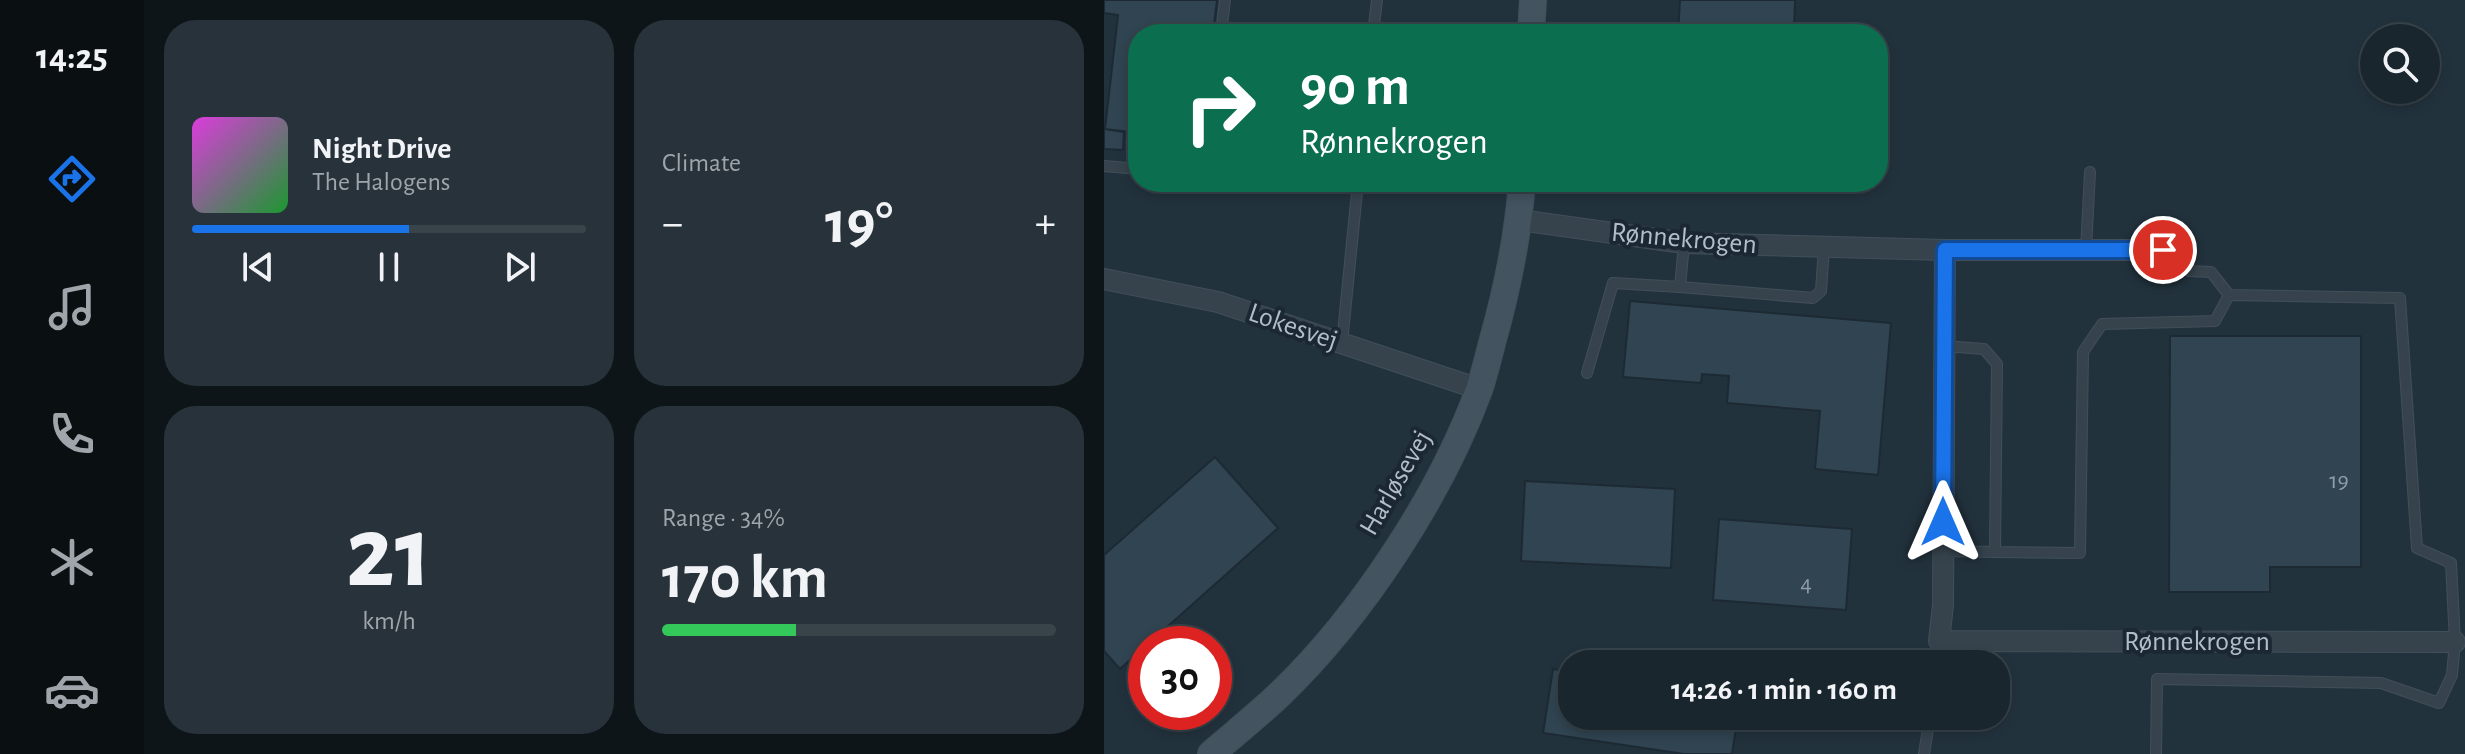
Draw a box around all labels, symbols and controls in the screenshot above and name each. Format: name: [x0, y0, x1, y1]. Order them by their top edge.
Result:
map controls: [2360, 24, 2440, 104]
button: search: [2360, 24, 2440, 104]
text: 14:25: [36, 39, 108, 75]
icon: right: [1168, 56, 1272, 160]
text: 90 m: [1300, 59, 1410, 115]
text: Rønnekrogen: [1300, 124, 1488, 160]
text: Night Drive: [312, 134, 451, 164]
text: Climate: [662, 150, 741, 176]
icon: directions: [44, 151, 100, 207]
text: The Halogens: [312, 169, 450, 195]
text: 19°: [825, 194, 893, 254]
text: −: [662, 202, 683, 246]
text: +: [1035, 202, 1056, 246]
pin: [2129, 216, 2197, 284]
street label: Rønnekrogen: [1610, 219, 1758, 259]
icon: arrive: [2141, 228, 2185, 272]
icon: previous: [236, 245, 280, 289]
icon: pause: [367, 245, 411, 289]
icon: next: [498, 245, 542, 289]
icon: music: [44, 279, 100, 335]
street label: Lokesvej: [1245, 299, 1341, 355]
icon: phone: [44, 406, 100, 462]
street label: Harløsevej: [1355, 426, 1437, 540]
house number: 19: [2329, 469, 2349, 493]
position arrow: [1901, 480, 1985, 564]
text: 21: [346, 502, 432, 606]
text: Range · 34%: [662, 505, 785, 531]
icon: climate: [44, 534, 100, 590]
text: 170 km: [662, 549, 828, 609]
house number: 4: [1800, 572, 1812, 596]
text: km/h: [362, 608, 416, 634]
speed limit sign: 30: [1128, 626, 1232, 730]
street label: Rønnekrogen: [2124, 628, 2270, 656]
icon: car: [44, 662, 100, 718]
text: 14:26 · 1 min · 160 m: [1671, 675, 1897, 705]

